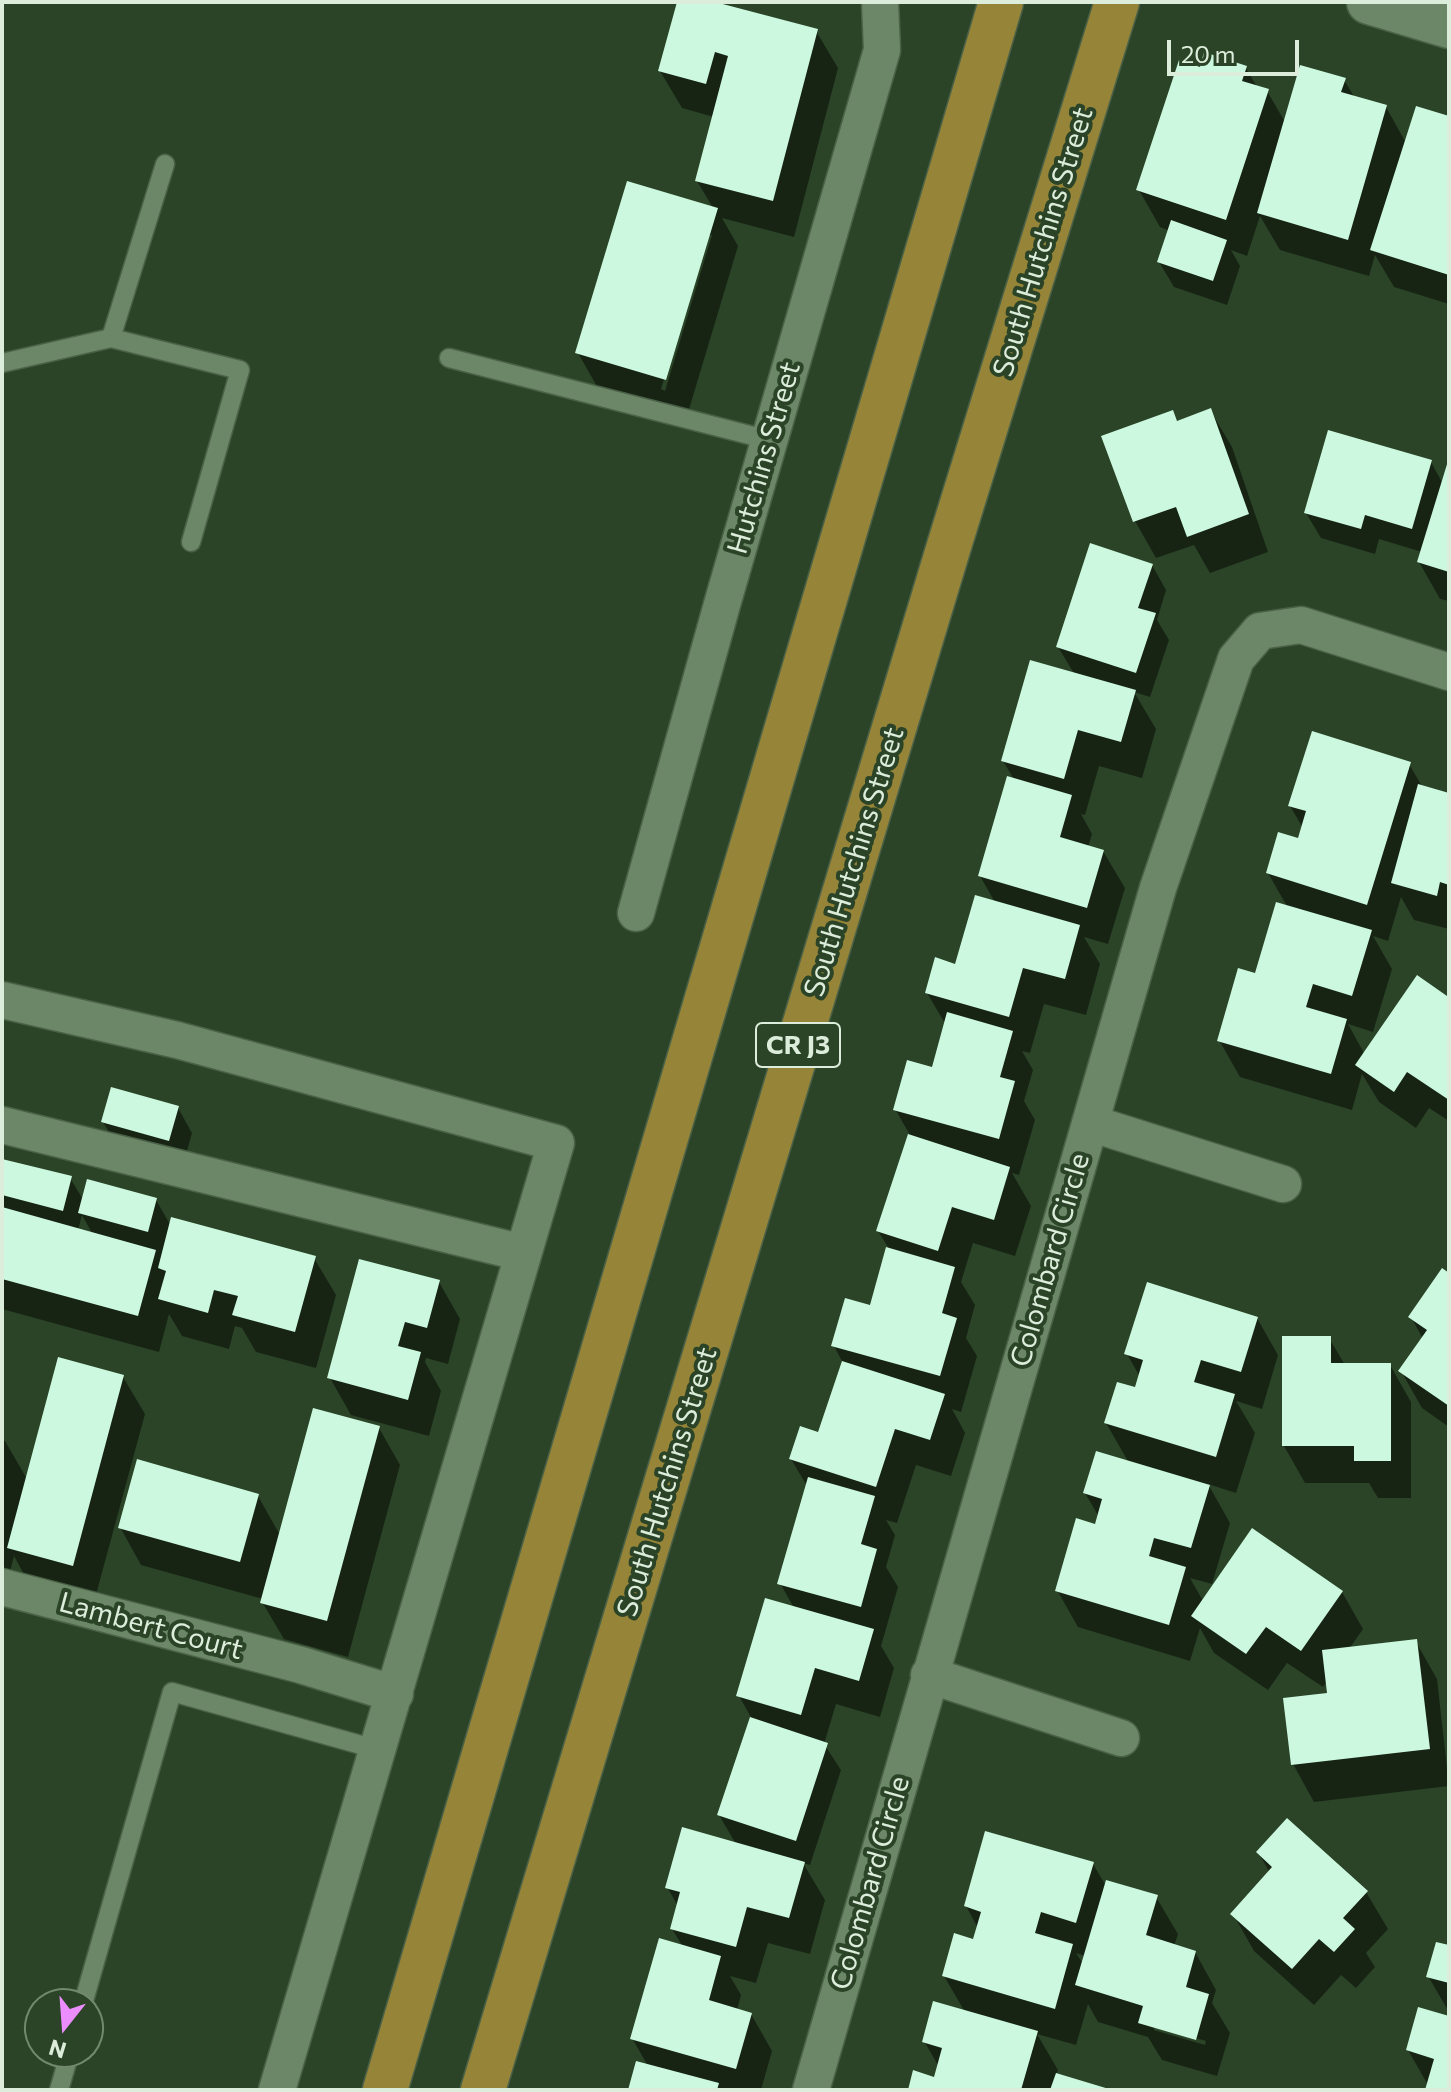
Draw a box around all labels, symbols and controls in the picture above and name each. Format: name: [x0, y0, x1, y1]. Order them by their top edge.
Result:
scale bar: [1171, 24, 1303, 74]
text: 20 m: [1181, 39, 1235, 68]
street label: South Hutchins Street: [986, 103, 1100, 381]
street label: Hutchins Street: [721, 358, 807, 558]
street label: South Hutchins Street: [797, 723, 911, 1001]
road number: CR J3: [756, 1023, 840, 1067]
street label: Colombard Circle: [1003, 1149, 1097, 1371]
street label: South Hutchins Street: [610, 1343, 724, 1621]
street label: Lambert Court: [56, 1585, 246, 1667]
street label: Colombard Circle: [823, 1772, 917, 1994]
north arrow: [24, 1988, 104, 2068]
text: N: [46, 2034, 69, 2065]

